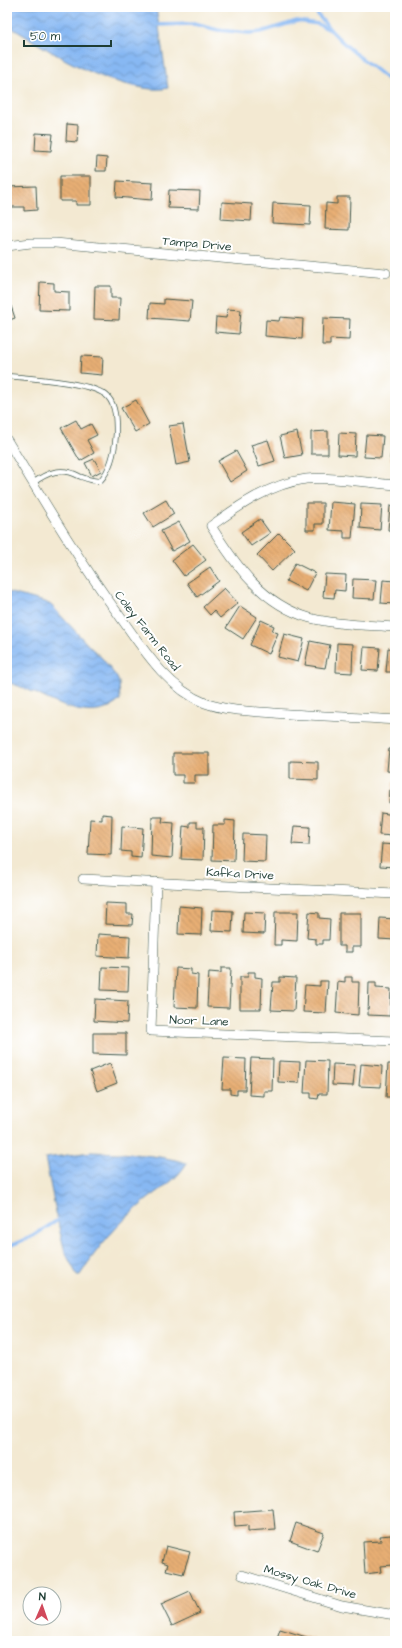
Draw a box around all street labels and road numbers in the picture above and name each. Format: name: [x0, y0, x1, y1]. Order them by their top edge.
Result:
street label: Tampa Drive: [162, 233, 233, 256]
street label: Coley Farm Road: [109, 587, 184, 675]
street label: Kafka Drive: [206, 864, 275, 884]
street label: Noor Lane: [169, 1011, 229, 1031]
street label: Mossy Oak Drive: [262, 1561, 359, 1604]

